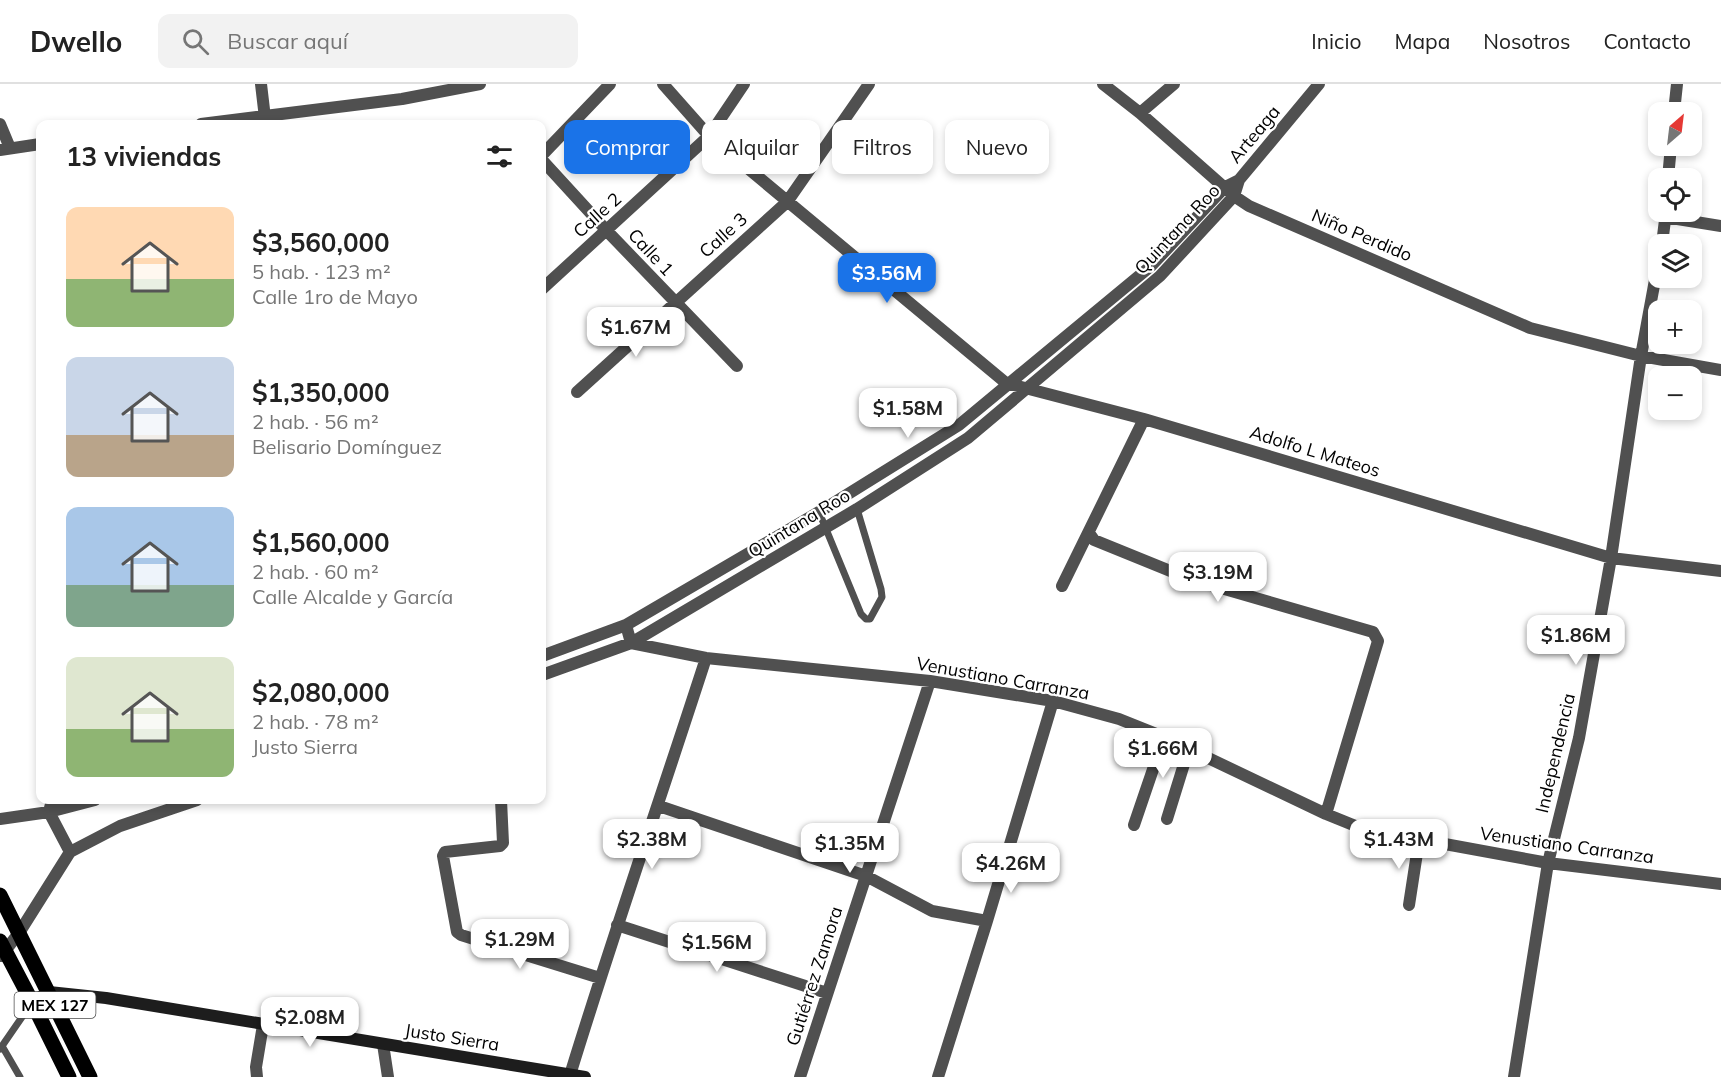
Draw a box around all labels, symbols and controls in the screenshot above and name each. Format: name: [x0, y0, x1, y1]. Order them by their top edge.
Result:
search box: [158, 14, 578, 68]
text: Dwello: [30, 24, 122, 59]
icon: search: [179, 25, 212, 58]
text: Buscar aquí: [227, 27, 348, 55]
text: Inicio: [1311, 28, 1361, 54]
text: Mapa: [1394, 28, 1450, 54]
text: Nosotros: [1483, 28, 1570, 54]
text: Contacto: [1603, 28, 1691, 54]
street label: Arteaga: [1223, 100, 1285, 168]
north arrow: [1648, 102, 1702, 156]
map controls: [1648, 102, 1702, 420]
chip: Comprar: [564, 120, 690, 174]
chip: Alquilar: [702, 120, 820, 174]
chip: Filtros: [832, 120, 933, 174]
chip: Nuevo: [945, 120, 1049, 174]
text: 13 viviendas: [66, 140, 221, 173]
icon: filters: [483, 140, 516, 173]
button: locate: [1648, 168, 1702, 222]
street label: Quintana Roo: [1129, 179, 1225, 279]
street label: Calle 2: [568, 187, 626, 243]
street label: Niño Perdido: [1308, 204, 1416, 266]
street label: Calle 3: [694, 207, 752, 263]
street label: Calle 1: [623, 223, 679, 281]
text: $3,560,000: [252, 226, 390, 259]
icon: home: [114, 231, 186, 303]
button: layers: [1648, 234, 1702, 288]
pin: $3.56M: [838, 253, 936, 304]
text: 5 hab. · 123 m²: [252, 259, 391, 284]
text: $3.56M: [852, 260, 922, 285]
text: Calle 1ro de Mayo: [252, 284, 418, 309]
button: +: [1648, 300, 1702, 354]
pin: $1.67M: [587, 307, 685, 358]
text: $1.67M: [601, 314, 671, 339]
button: −: [1648, 366, 1702, 420]
text: $1,350,000: [252, 376, 390, 409]
icon: home: [114, 381, 186, 453]
pin: $1.58M: [859, 388, 957, 439]
text: $1.58M: [873, 395, 943, 420]
text: 2 hab. · 56 m²: [252, 409, 379, 434]
street label: Adolfo L Mateos: [1247, 420, 1383, 482]
text: Belisario Domínguez: [252, 434, 442, 459]
street label: Quintana Roo: [744, 484, 854, 562]
text: $1,560,000: [252, 526, 390, 559]
icon: home: [114, 531, 186, 603]
pin: $3.19M: [1169, 552, 1267, 603]
text: 2 hab. · 60 m²: [252, 559, 379, 584]
text: $3.19M: [1183, 559, 1253, 584]
text: Calle Alcalde y García: [252, 584, 453, 609]
pin: $1.86M: [1527, 615, 1625, 666]
text: $1.86M: [1541, 622, 1611, 647]
street label: Venustiano Carranza: [915, 651, 1091, 705]
text: $2,080,000: [252, 676, 390, 709]
icon: home: [114, 681, 186, 753]
street label: Independencia: [1530, 691, 1580, 815]
text: 2 hab. · 78 m²: [252, 709, 379, 734]
pin: $1.66M: [1114, 728, 1212, 779]
text: Justo Sierra: [252, 734, 358, 759]
text: $1.66M: [1128, 735, 1198, 760]
pin: $2.38M: [603, 819, 701, 870]
pin: $1.43M: [1350, 819, 1448, 870]
street label: Venustiano Carranza: [1479, 821, 1655, 869]
pin: $1.35M: [801, 823, 899, 874]
text: $2.38M: [617, 826, 687, 851]
text: $1.43M: [1364, 826, 1434, 851]
text: $1.35M: [815, 830, 885, 855]
pin: $4.26M: [962, 843, 1060, 894]
text: $4.26M: [976, 850, 1046, 875]
street label: Gutiérrez Zamora: [781, 903, 847, 1049]
pin: $1.29M: [471, 919, 569, 970]
pin: $1.56M: [668, 922, 766, 973]
text: $1.29M: [485, 926, 555, 951]
text: $1.56M: [682, 929, 752, 954]
road number: MEX 127: [14, 992, 96, 1018]
pin: $2.08M: [261, 997, 359, 1048]
text: $2.08M: [275, 1004, 345, 1029]
street label: Justo Sierra: [403, 1018, 501, 1056]

